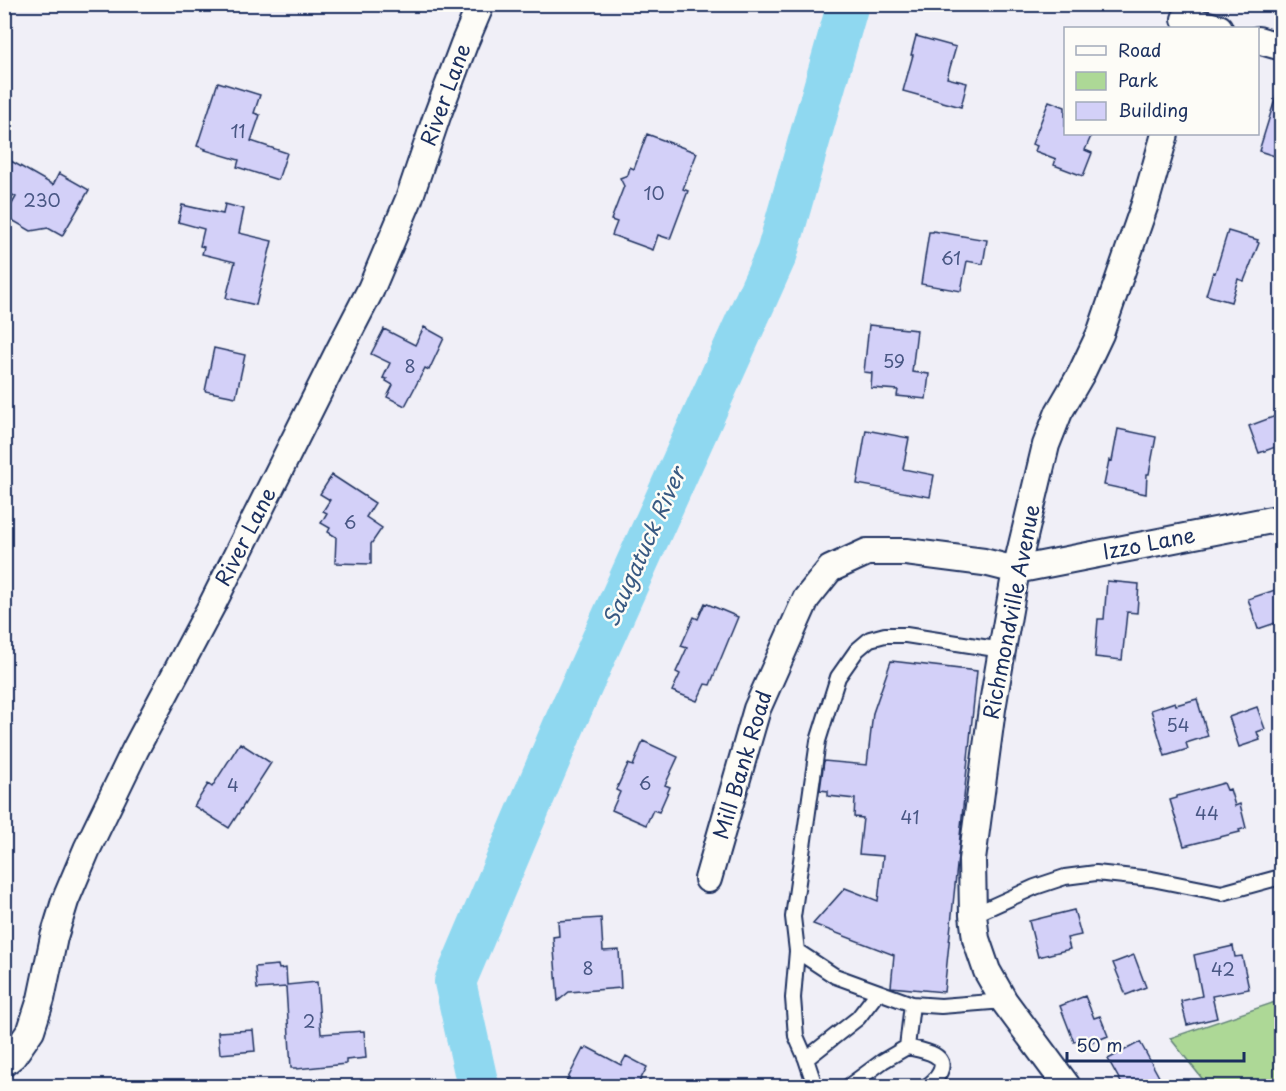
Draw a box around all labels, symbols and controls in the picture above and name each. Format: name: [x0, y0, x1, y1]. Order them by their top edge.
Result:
legend: [1064, 27, 1259, 135]
text: Road: [1118, 36, 1162, 63]
street label: River Lane: [411, 38, 478, 150]
text: Park: [1118, 66, 1158, 93]
text: Building: [1118, 96, 1188, 123]
house number: 11: [230, 117, 246, 144]
house number: 10: [643, 179, 665, 206]
house number: 230: [23, 186, 61, 213]
house number: 61: [941, 244, 961, 271]
house number: 59: [883, 347, 905, 374]
house number: 8: [404, 352, 416, 379]
water label: Saugatuck River: [593, 459, 694, 631]
street label: River Lane: [206, 481, 283, 591]
street label: Richmondville Avenue: [974, 501, 1047, 722]
house number: 6: [344, 508, 356, 535]
street label: Izzo Lane: [1100, 517, 1198, 567]
street label: Mill Bank Road: [703, 686, 779, 843]
house number: 54: [1166, 711, 1190, 738]
house number: 6: [639, 769, 651, 796]
house number: 4: [227, 771, 239, 798]
house number: 44: [1195, 799, 1219, 826]
house number: 41: [901, 803, 919, 830]
house number: 8: [582, 954, 594, 981]
house number: 42: [1211, 955, 1235, 982]
house number: 2: [303, 1007, 315, 1034]
scale bar: [1067, 1025, 1244, 1063]
text: 50 m: [1076, 1031, 1123, 1058]

